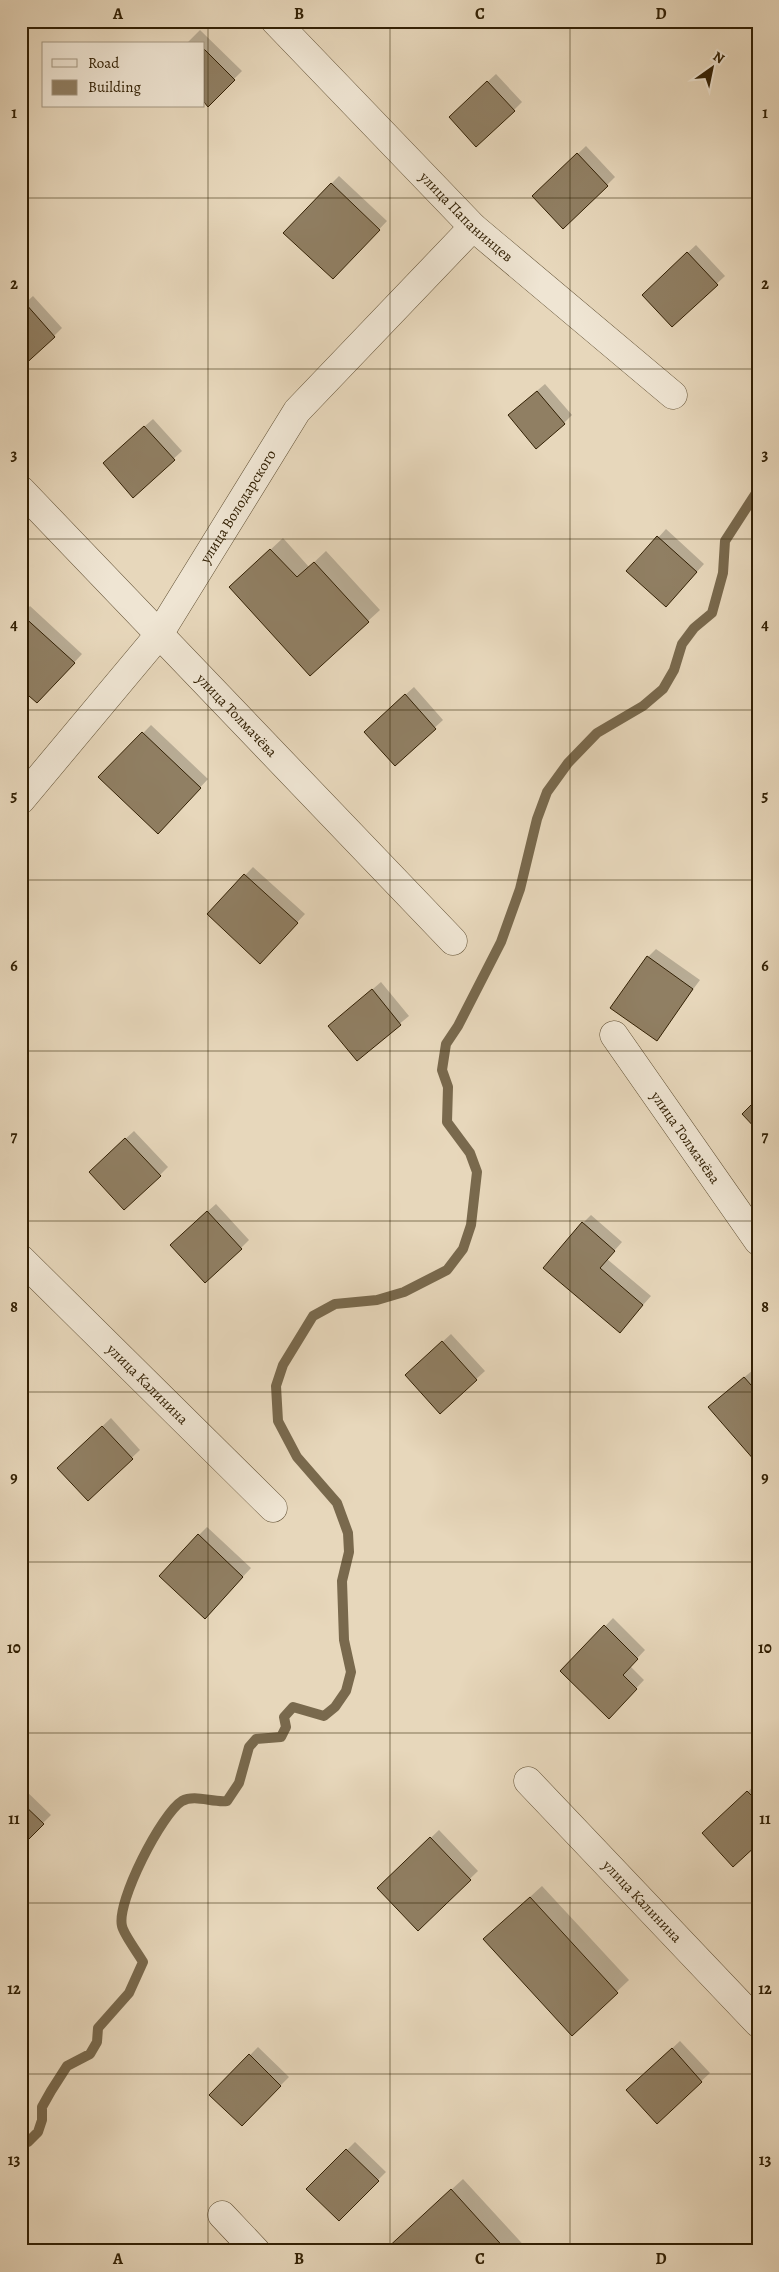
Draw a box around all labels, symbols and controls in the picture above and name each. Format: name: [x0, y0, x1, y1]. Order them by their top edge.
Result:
text: A: [112, 3, 124, 25]
text: B: [294, 3, 304, 25]
text: C: [475, 3, 485, 25]
text: D: [655, 3, 667, 25]
legend: [42, 42, 205, 108]
north arrow: [686, 42, 736, 92]
text: N: [709, 47, 728, 68]
text: Road: [88, 53, 120, 73]
text: Building: [88, 77, 141, 97]
text: 1: [11, 102, 17, 124]
text: 1: [762, 102, 768, 124]
street label: улица Папанинцев: [414, 167, 517, 267]
text: 2: [10, 273, 18, 295]
text: 2: [761, 273, 769, 295]
text: 3: [11, 444, 18, 466]
text: 3: [762, 444, 769, 466]
street label: улица Володарского: [195, 446, 281, 568]
text: 4: [10, 614, 18, 636]
text: 4: [761, 614, 769, 636]
street label: улица Толмачёва: [191, 668, 282, 762]
text: 5: [11, 785, 18, 807]
text: 5: [762, 785, 769, 807]
text: 6: [10, 955, 18, 977]
text: 6: [761, 955, 769, 977]
street label: улица Толмачёва: [646, 1086, 725, 1188]
text: 7: [11, 1126, 18, 1148]
text: 7: [762, 1126, 769, 1148]
text: 8: [10, 1296, 18, 1318]
text: 8: [761, 1296, 769, 1318]
street label: улица Калинина: [102, 1339, 193, 1429]
text: 9: [10, 1467, 18, 1489]
text: 9: [761, 1467, 769, 1489]
text: 10: [7, 1637, 21, 1659]
text: 10: [758, 1637, 772, 1659]
text: 11: [8, 1808, 20, 1830]
text: 11: [759, 1808, 771, 1830]
street label: улица Калинина: [598, 1855, 687, 1947]
text: 12: [7, 1978, 21, 2000]
text: 12: [758, 1978, 772, 2000]
text: 13: [8, 2149, 20, 2171]
text: 13: [759, 2149, 771, 2171]
text: A: [112, 2248, 124, 2270]
text: B: [294, 2248, 304, 2270]
text: C: [475, 2248, 485, 2270]
text: D: [655, 2248, 667, 2270]

